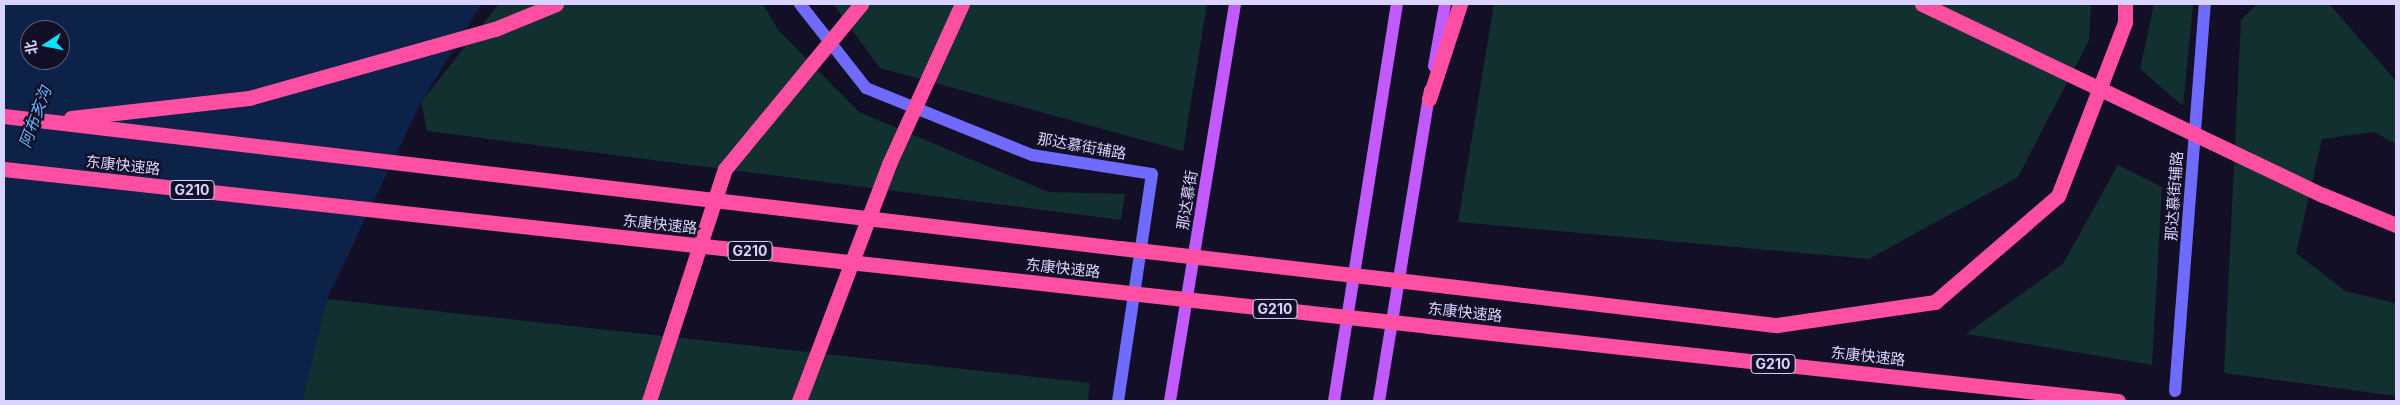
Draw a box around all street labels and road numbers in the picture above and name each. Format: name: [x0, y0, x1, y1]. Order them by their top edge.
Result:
street label: 那达慕街辅路: [1036, 129, 1128, 163]
street label: 那达慕街辅路: [2162, 150, 2186, 242]
street label: 东康快速路: [85, 152, 161, 178]
street label: 那达慕街: [1173, 169, 1201, 231]
road number: G210: [170, 178, 214, 202]
street label: 东康快速路: [622, 211, 698, 237]
road number: G210: [728, 240, 772, 262]
street label: 东康快速路: [1025, 255, 1101, 281]
road number: G210: [1252, 298, 1298, 320]
street label: 东康快速路: [1427, 299, 1503, 325]
street label: 东康快速路: [1830, 343, 1906, 369]
road number: G210: [1750, 352, 1796, 376]

